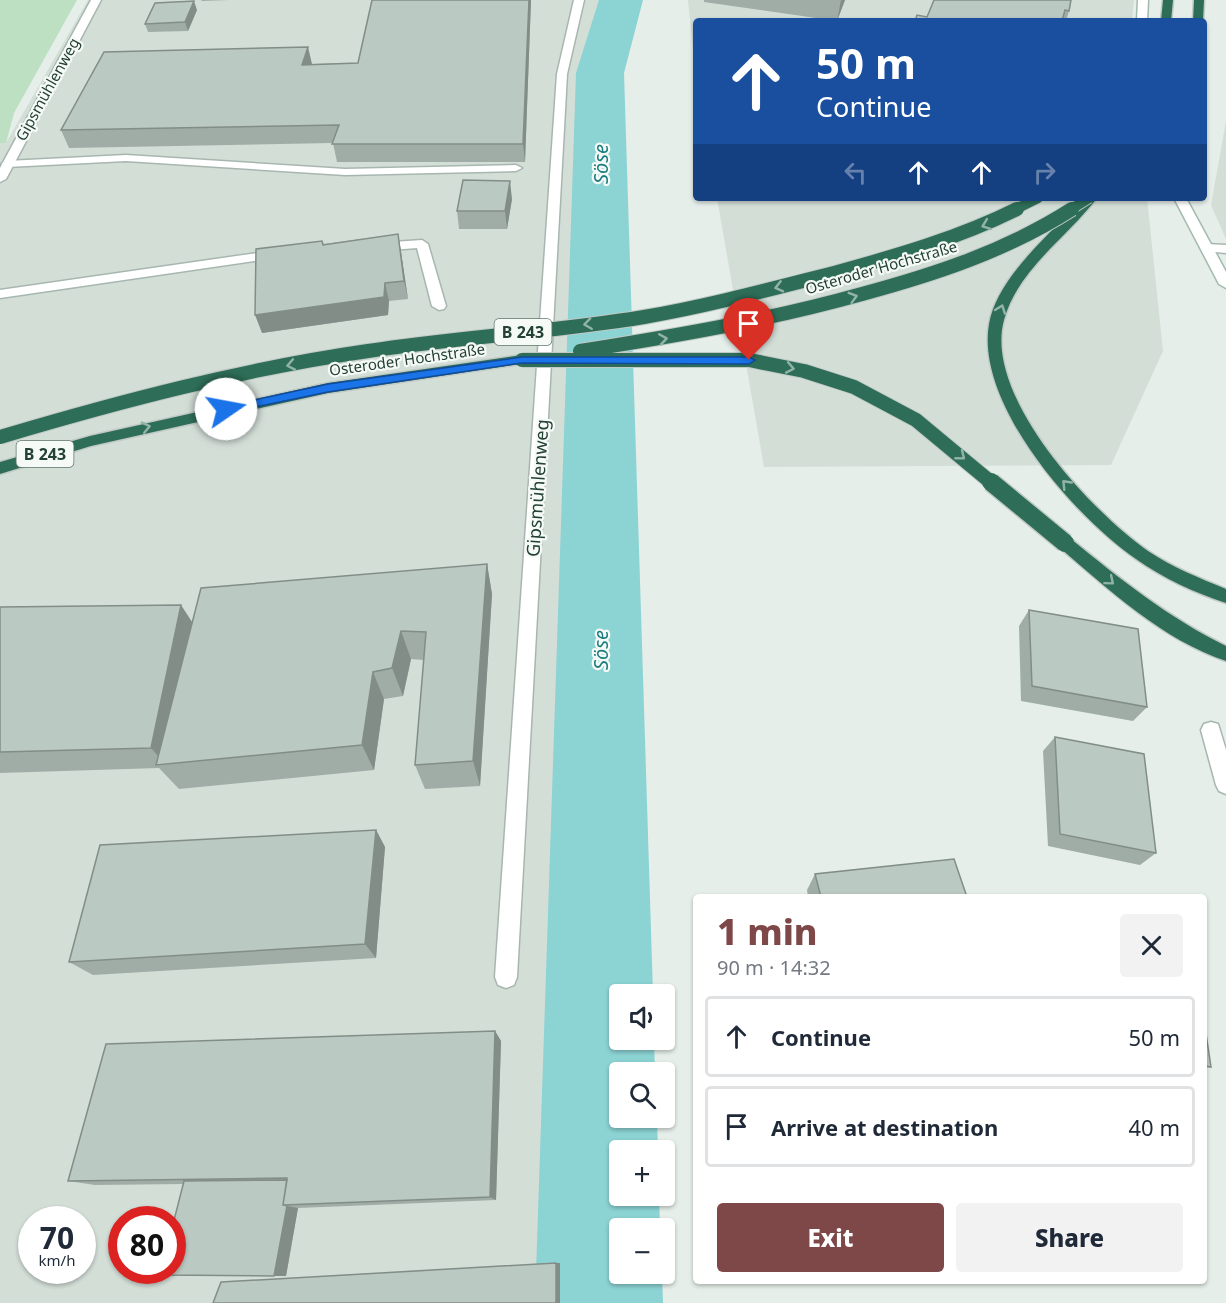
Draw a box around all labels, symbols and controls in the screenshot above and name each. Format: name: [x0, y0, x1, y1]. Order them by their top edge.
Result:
street label: Gipsmühlenweg: [10, 34, 84, 144]
text: 50 m: [816, 34, 916, 91]
icon: ahead: [717, 42, 795, 120]
text: Continue: [816, 88, 931, 125]
water label: Söse: [587, 144, 614, 184]
icon: left: [839, 156, 872, 189]
icon: ahead: [902, 156, 935, 189]
icon: ahead: [965, 156, 998, 189]
icon: right: [1028, 156, 1061, 189]
one-way arrow: [981, 218, 992, 230]
street label: Osteroder Hochstraße: [803, 236, 959, 298]
one-way arrow: [774, 279, 784, 292]
one-way arrow: [847, 292, 858, 304]
pin: [723, 298, 774, 360]
one-way arrow: [994, 304, 1007, 315]
icon: arrive: [732, 307, 765, 340]
one-way arrow: [583, 318, 592, 330]
road number: B 243: [494, 319, 552, 345]
one-way arrow: [658, 333, 668, 345]
street label: Osteroder Hochstraße: [328, 338, 486, 380]
one-way arrow: [286, 358, 296, 371]
one-way arrow: [785, 361, 795, 374]
position arrow: [194, 377, 258, 441]
street label: Gipsmühlenweg: [520, 418, 554, 558]
one-way arrow: [141, 421, 151, 434]
road number: B 243: [16, 441, 74, 467]
one-way arrow: [954, 449, 965, 460]
one-way arrow: [1063, 480, 1074, 491]
one-way arrow: [1103, 573, 1114, 584]
water label: Söse: [587, 630, 614, 670]
text: 1 min: [717, 907, 818, 956]
button: close: [1120, 914, 1183, 977]
text: 90 m · 14:32: [717, 954, 831, 981]
map controls: [609, 984, 675, 1284]
button: sound: [609, 984, 675, 1050]
icon: ahead: [720, 1020, 753, 1053]
text: Continue: [771, 1022, 871, 1052]
text: 50 m: [1129, 1022, 1180, 1052]
button: search: [609, 1062, 675, 1128]
icon: arrive: [720, 1110, 753, 1143]
text: Arrive at destination: [771, 1112, 998, 1142]
text: 40 m: [1129, 1112, 1180, 1142]
button: +: [609, 1140, 675, 1206]
button: Exit: [717, 1203, 944, 1272]
button: Share: [956, 1203, 1183, 1272]
speed limit sign: 80: [108, 1206, 186, 1284]
text: 70: [40, 1217, 74, 1258]
button: −: [609, 1218, 675, 1284]
text: km/h: [39, 1250, 75, 1270]

